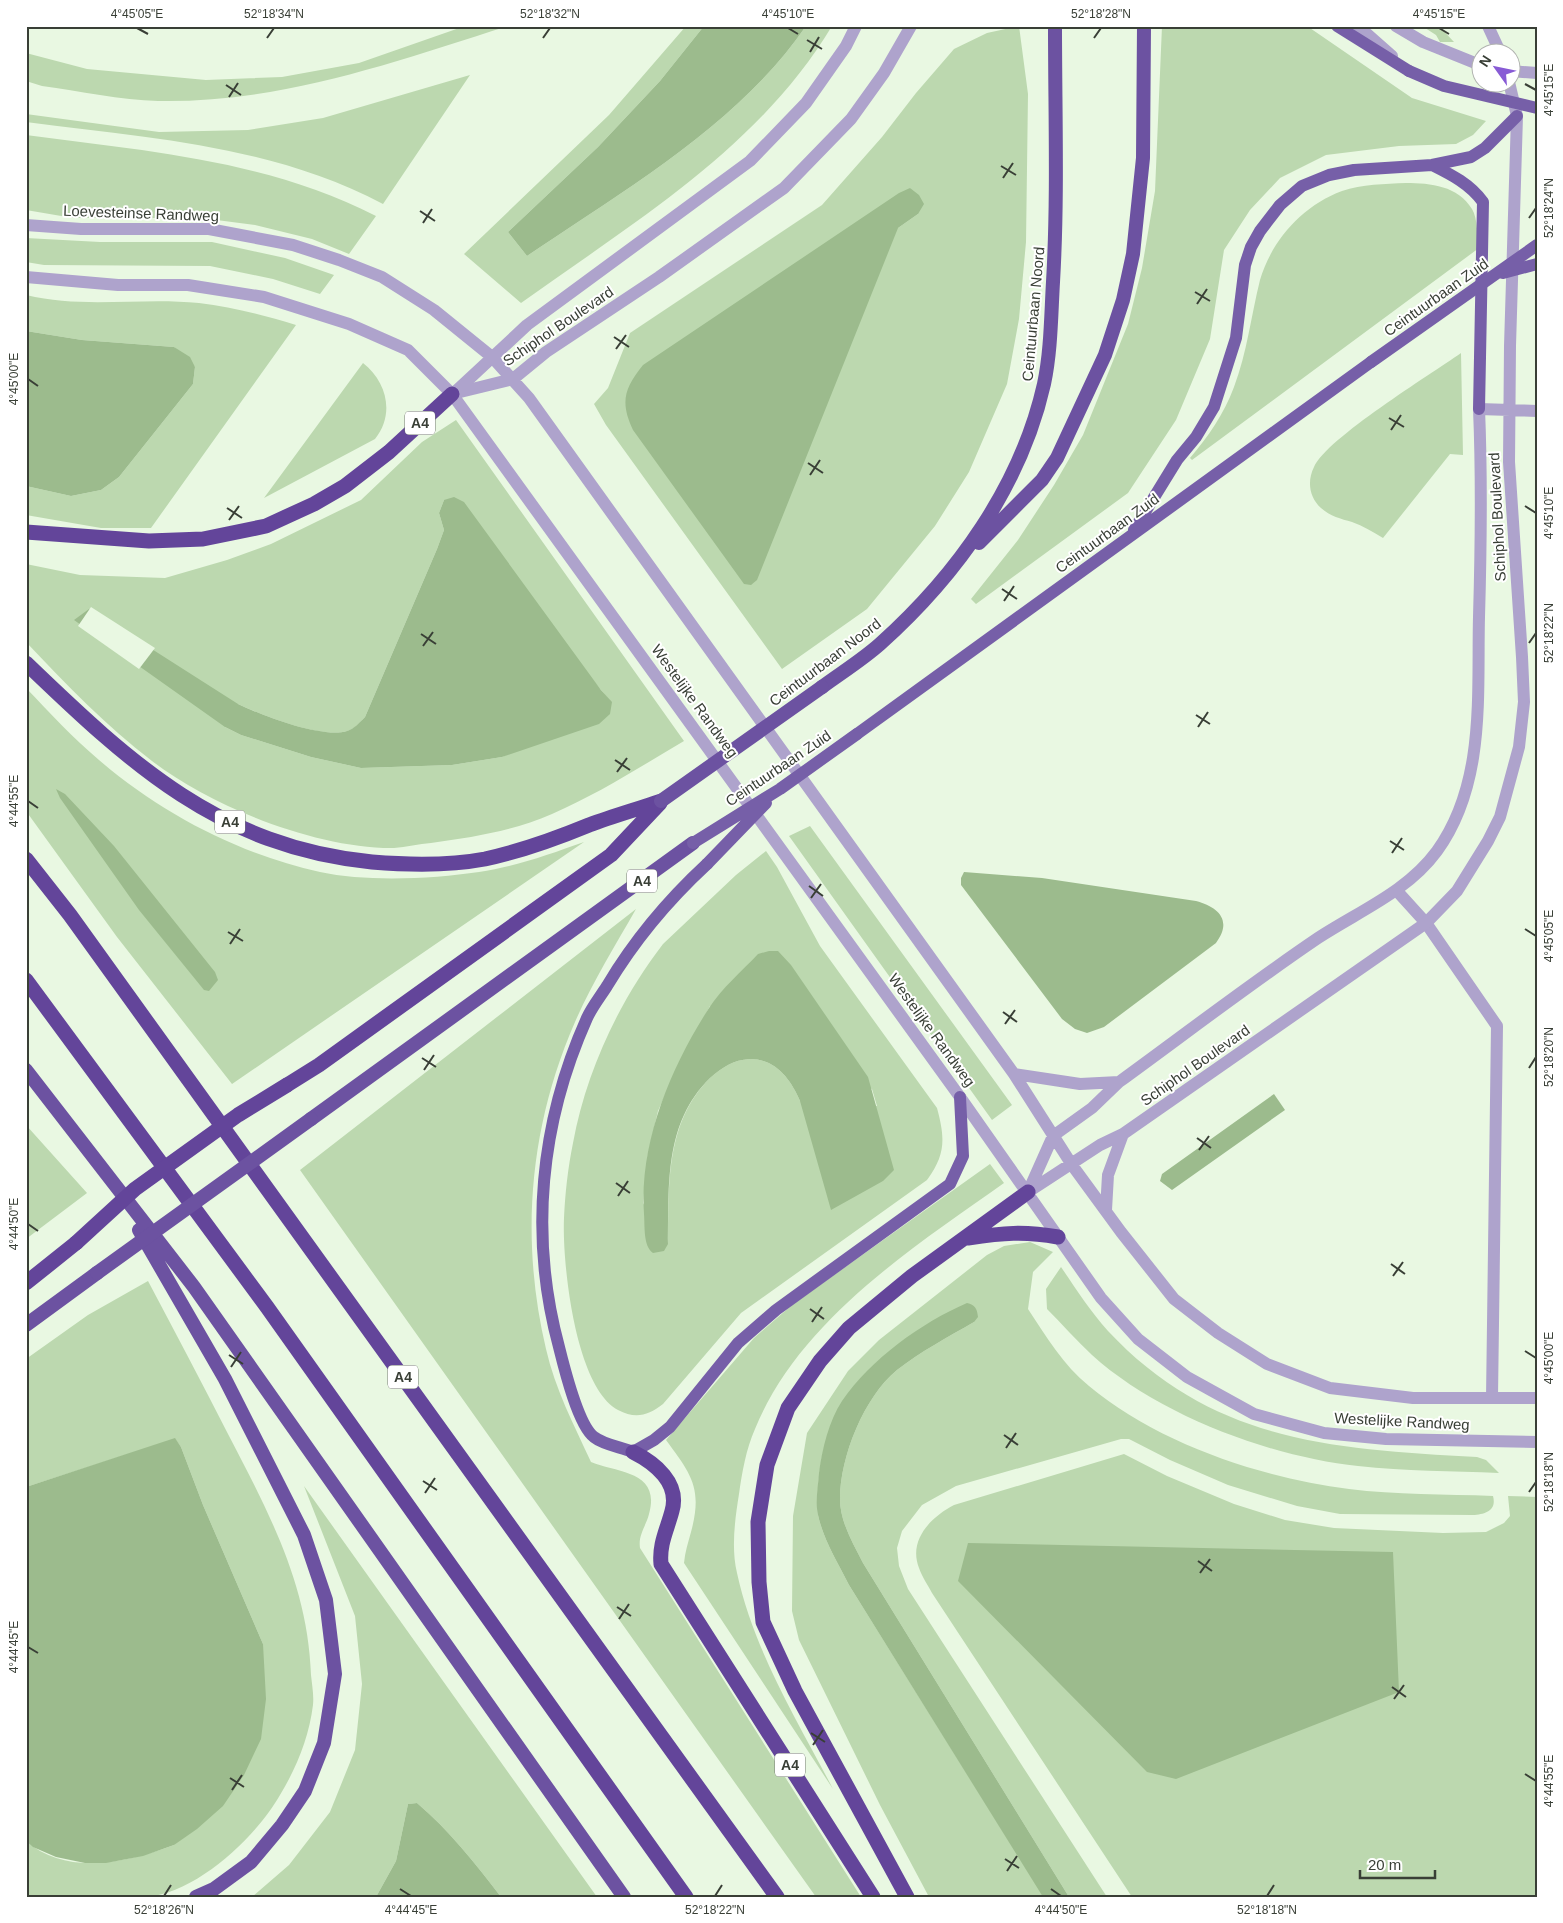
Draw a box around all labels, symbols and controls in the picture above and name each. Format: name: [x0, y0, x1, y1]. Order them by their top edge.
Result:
text: 4°45'05"E: [111, 7, 163, 21]
text: 52°18'34"N: [244, 7, 304, 21]
text: 52°18'32"N: [520, 7, 580, 21]
text: 4°45'10"E: [762, 7, 814, 21]
text: 52°18'28"N: [1071, 7, 1131, 21]
text: 4°45'15"E: [1413, 7, 1465, 21]
north arrow: [1470, 42, 1520, 92]
text: N: [1476, 52, 1495, 70]
text: 4°45'15"E: [1542, 64, 1556, 116]
text: 52°18'24"N: [1542, 178, 1556, 238]
street label: Loevesteinse Randweg: [63, 202, 219, 224]
street label: Ceintuurbaan Noord: [1019, 246, 1047, 382]
street label: Ceintuurbaan Zuid: [1381, 255, 1491, 339]
street label: Schiphol Boulevard: [500, 283, 616, 369]
text: 4°45'00"E: [7, 353, 21, 405]
road number: A4: [405, 412, 435, 434]
street label: Schiphol Boulevard: [1485, 452, 1509, 582]
text: 4°45'10"E: [1542, 487, 1556, 539]
street label: Ceintuurbaan Zuid: [1052, 490, 1162, 576]
text: 52°18'22"N: [1542, 603, 1556, 663]
street label: Ceintuurbaan Noord: [766, 615, 884, 709]
street label: Westelijke Randweg: [648, 641, 742, 761]
street label: Ceintuurbaan Zuid: [722, 726, 834, 810]
text: 4°44'55"E: [7, 775, 21, 827]
road number: A4: [215, 810, 245, 834]
road number: A4: [627, 869, 657, 892]
text: 4°45'05"E: [1542, 910, 1556, 962]
street label: Westelijke Randweg: [885, 970, 979, 1090]
street label: Schiphol Boulevard: [1137, 1021, 1253, 1109]
text: 52°18'20"N: [1542, 1027, 1556, 1087]
text: 4°44'50"E: [7, 1198, 21, 1250]
text: 4°45'00"E: [1542, 1332, 1556, 1384]
road number: A4: [388, 1365, 418, 1388]
street label: Westelijke Randweg: [1334, 1409, 1470, 1433]
text: 52°18'18"N: [1542, 1452, 1556, 1512]
text: 4°44'45"E: [7, 1621, 21, 1673]
road number: A4: [775, 1754, 805, 1776]
text: 4°44'55"E: [1542, 1755, 1556, 1807]
scale bar: [1360, 1848, 1436, 1880]
text: 20 m: [1368, 1856, 1401, 1873]
text: 52°18'26"N: [134, 1903, 194, 1917]
text: 4°44'45"E: [385, 1903, 437, 1917]
text: 52°18'22"N: [685, 1903, 745, 1917]
text: 4°44'50"E: [1035, 1903, 1087, 1917]
text: 52°18'18"N: [1237, 1903, 1297, 1917]

